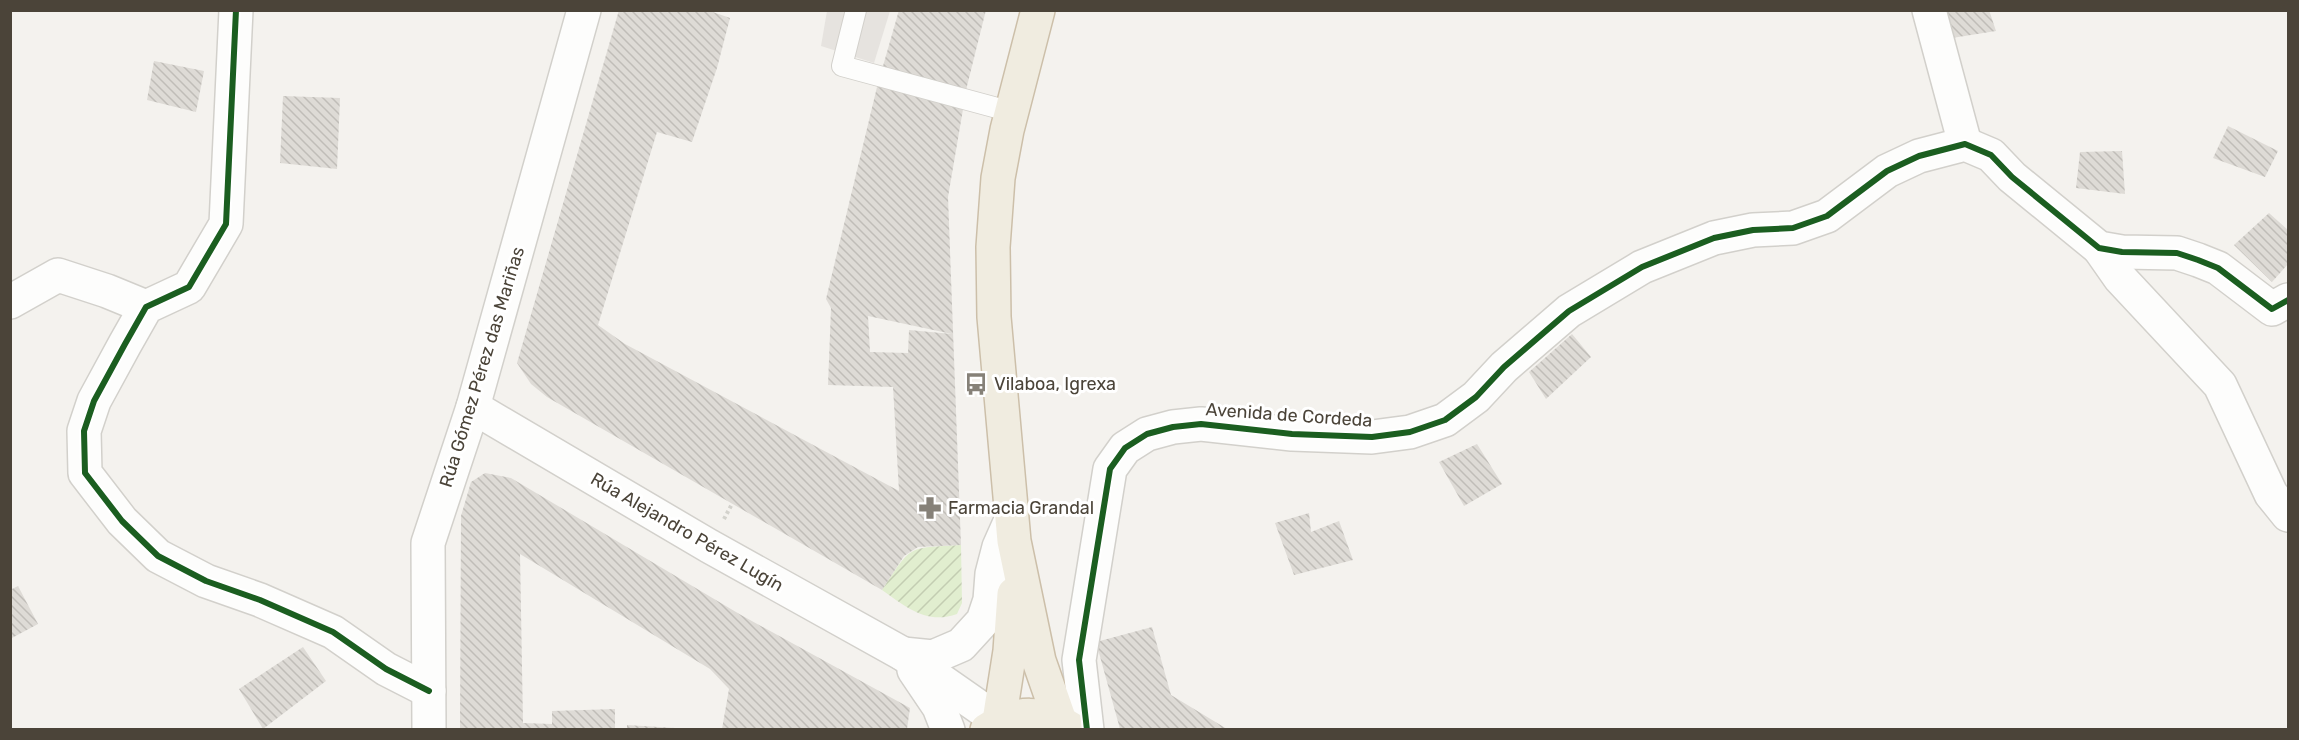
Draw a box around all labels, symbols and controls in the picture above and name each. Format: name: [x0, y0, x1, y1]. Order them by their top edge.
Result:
street label: Rúa Gómez Pérez das Mariñas: [435, 244, 529, 490]
bus stop icon: Vilaboa, Igrexa: [963, 371, 989, 397]
place label: Vilaboa, Igrexa: [994, 373, 1116, 395]
street label: Avenida de Cordeda: [1205, 398, 1373, 432]
street label: Rúa Alejandro Pérez Lugín: [587, 468, 787, 596]
pharmacy icon: Farmacia Grandal: [917, 495, 943, 521]
place label: Farmacia Grandal: [948, 497, 1094, 519]

